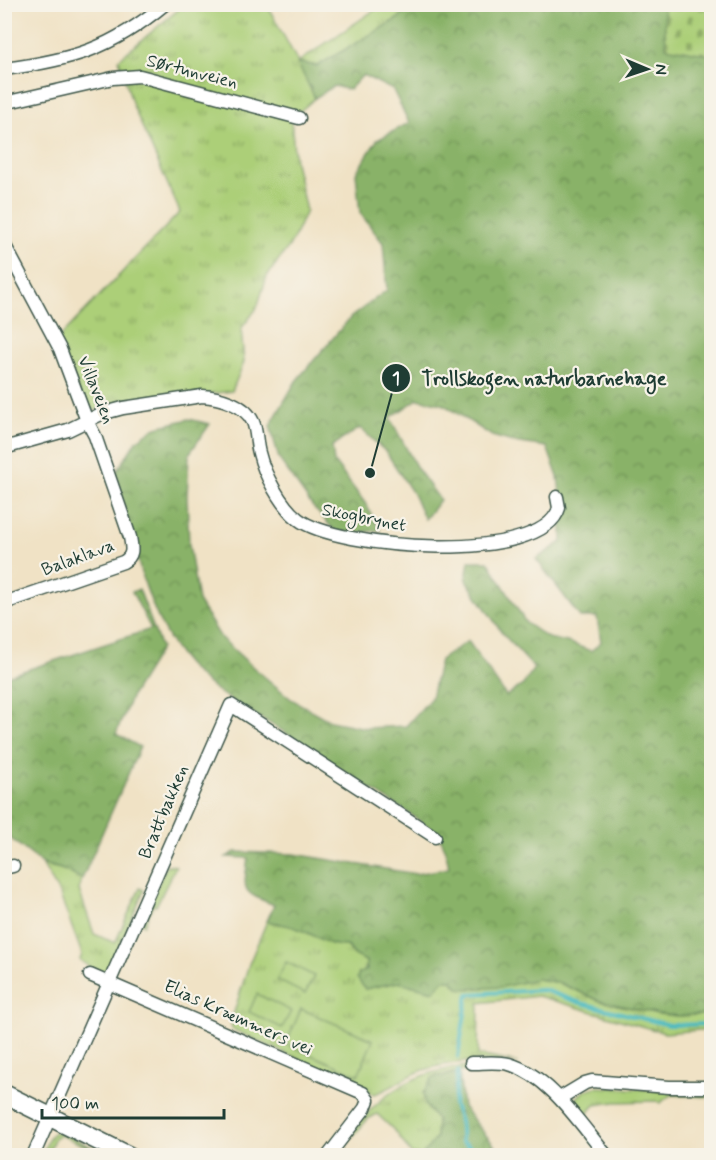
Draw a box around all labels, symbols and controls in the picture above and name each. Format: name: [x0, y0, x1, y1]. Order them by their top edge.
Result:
north arrow: [617, 39, 677, 99]
street label: Sørtunveien: [144, 49, 240, 95]
text: N: [650, 64, 671, 75]
street label: Villaveien: [72, 352, 120, 428]
callout: Trollskogen naturbarnehage: [381, 359, 678, 397]
text: Trollskogen naturbarnehage: [422, 366, 667, 395]
text: 1: [392, 367, 400, 391]
street label: Skogbrynet: [320, 498, 408, 539]
street label: Balaklava: [38, 534, 118, 582]
street label: Brattbakken: [133, 761, 195, 863]
street label: Elias Kræmmers vei: [160, 974, 316, 1062]
scale bar: [42, 1082, 224, 1120]
text: 100 m: [51, 1092, 99, 1116]

